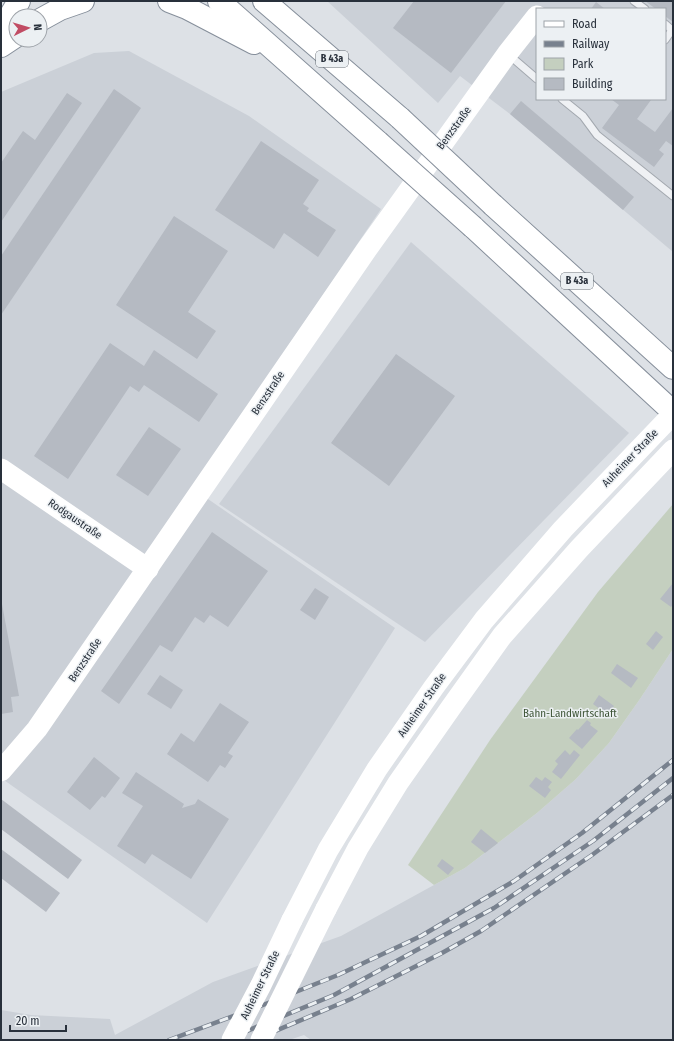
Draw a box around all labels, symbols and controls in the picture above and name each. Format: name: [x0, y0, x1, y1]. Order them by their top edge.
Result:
north arrow: [8, 8, 48, 48]
legend: [536, 8, 666, 100]
text: Road: [572, 17, 597, 31]
text: N: [31, 23, 44, 31]
text: Railway: [572, 37, 610, 51]
road number: B 43a: [316, 51, 348, 67]
text: Park: [572, 57, 594, 71]
text: Building: [572, 77, 613, 91]
street label: Benzstraße: [434, 104, 474, 152]
road number: B 43a: [561, 273, 593, 289]
street label: Benzstraße: [249, 369, 287, 417]
street label: Auheimer Straße: [599, 426, 661, 490]
street label: Rodgaustraße: [46, 496, 104, 542]
street label: Benzstraße: [66, 636, 104, 684]
street label: Auheimer Straße: [395, 671, 449, 739]
park label: Bahn-Landwirtschaft: [523, 707, 617, 720]
street label: Auheimer Straße: [238, 948, 282, 1022]
scale bar: [10, 1007, 66, 1033]
text: 20 m: [16, 1014, 40, 1028]

